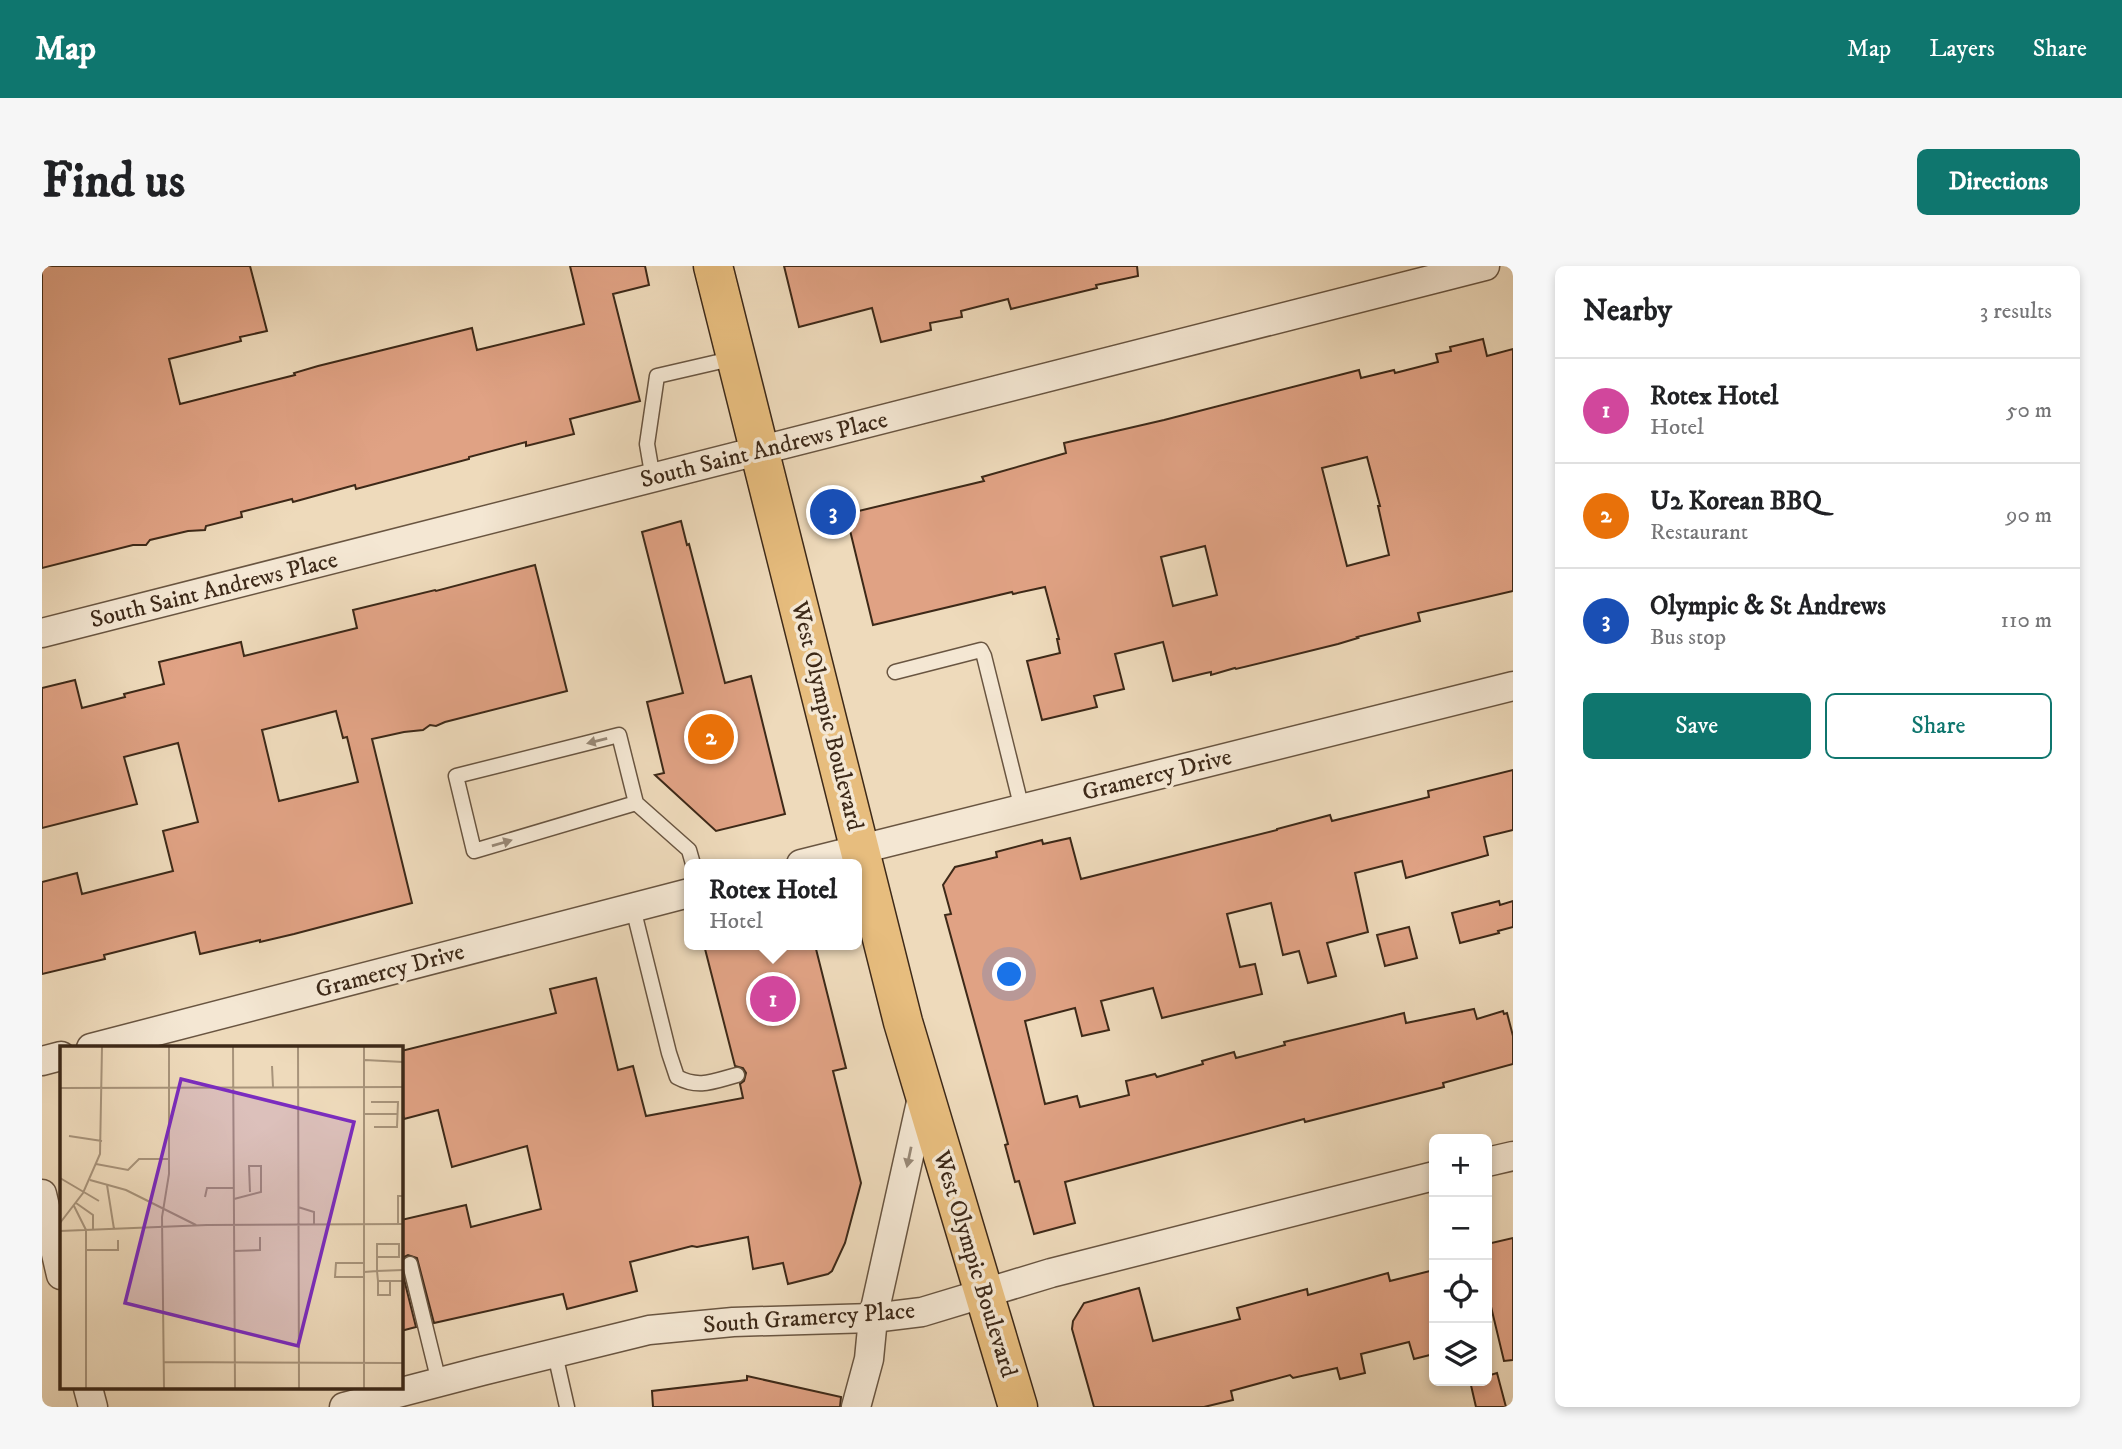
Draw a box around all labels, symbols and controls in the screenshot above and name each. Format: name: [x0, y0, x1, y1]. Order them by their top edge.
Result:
text: Map: [35, 29, 96, 70]
text: Map: [1847, 34, 1891, 64]
text: Layers: [1929, 34, 1995, 64]
text: Share: [2033, 34, 2087, 64]
button: Directions: [1917, 149, 2080, 215]
text: Find us: [42, 151, 185, 213]
text: Nearby: [1583, 293, 1672, 330]
text: 3 results: [1980, 297, 2052, 326]
text: Rotex Hotel: [1650, 380, 1778, 413]
text: 1: [1602, 396, 1610, 425]
text: 50 m: [2006, 396, 2052, 425]
street label: South Saint Andrews Place: [637, 405, 891, 495]
text: Hotel: [1650, 413, 1704, 442]
text: U2 Korean BBQ: [1650, 485, 1822, 518]
pin: 3: [810, 486, 856, 538]
text: 2: [1600, 501, 1612, 530]
text: 90 m: [2006, 501, 2052, 530]
text: Restaurant: [1650, 518, 1748, 547]
street label: South Saint Andrews Place: [87, 545, 341, 635]
text: Olympic & St Andrews: [1650, 590, 1886, 623]
street label: West Olympic Boulevard: [784, 597, 870, 834]
text: 3: [1602, 606, 1610, 635]
text: 110 m: [2001, 606, 2052, 635]
text: Bus stop: [1650, 623, 1726, 652]
button: Save: [1583, 693, 1811, 759]
button: Share: [1825, 693, 2052, 759]
pin: 2: [688, 711, 734, 763]
one-way arrow: [586, 736, 608, 747]
street label: Gramercy Drive: [1079, 742, 1235, 808]
one-way arrow: [492, 837, 513, 847]
popup: [684, 859, 862, 950]
text: Rotex Hotel: [709, 874, 837, 907]
text: Hotel: [709, 907, 763, 936]
street label: Gramercy Drive: [312, 937, 468, 1005]
your location: [992, 957, 1026, 991]
pin: 1: [750, 973, 796, 1025]
inset map: [60, 1046, 402, 1390]
map controls: [1429, 1134, 1492, 1386]
button: +: [1429, 1134, 1492, 1197]
one-way arrow: [903, 1146, 914, 1168]
street label: West Olympic Boulevard: [926, 1146, 1024, 1381]
button: −: [1429, 1197, 1492, 1260]
button: locate: [1429, 1260, 1492, 1323]
street label: South Gramercy Place: [702, 1296, 916, 1340]
button: layers: [1429, 1323, 1492, 1386]

